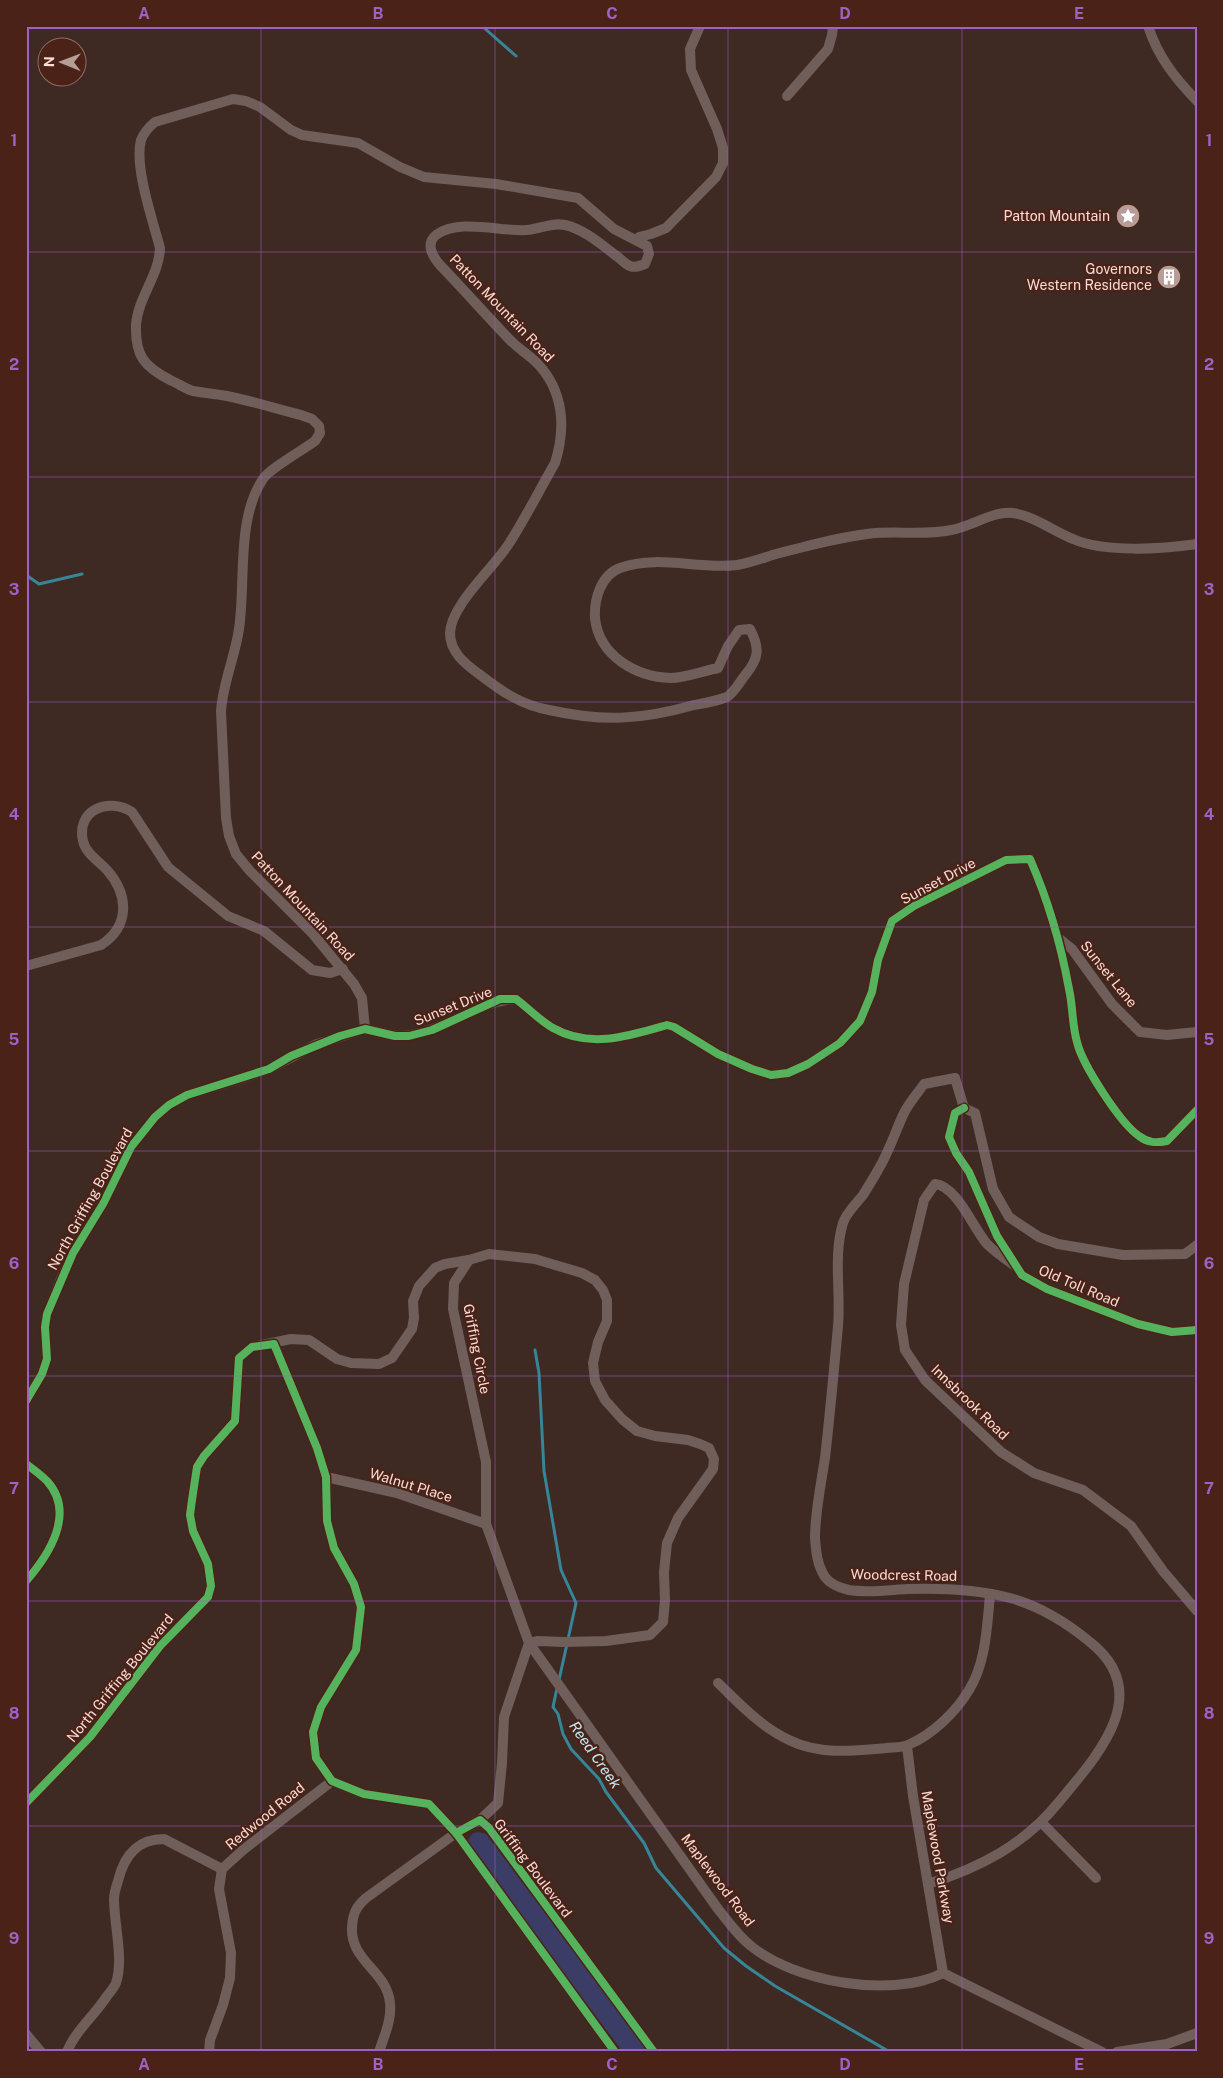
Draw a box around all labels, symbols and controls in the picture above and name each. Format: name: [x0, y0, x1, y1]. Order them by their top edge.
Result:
text: A: [138, 4, 150, 23]
text: B: [373, 4, 384, 23]
text: C: [606, 4, 618, 23]
text: D: [839, 4, 851, 23]
text: E: [1074, 4, 1084, 23]
north arrow: [38, 38, 88, 88]
text: N: [41, 56, 57, 67]
text: 1: [11, 131, 17, 150]
text: 1: [1206, 131, 1212, 150]
place icon: Patton Mountain: [1115, 203, 1141, 229]
place label: Patton Mountain: [1003, 208, 1110, 224]
street label: Patton Mountain Road: [447, 251, 557, 365]
place label: Governors Western Residence: [1027, 261, 1152, 293]
building icon: Governors Western Residence: [1156, 264, 1182, 290]
text: 2: [9, 355, 19, 374]
text: 2: [1204, 355, 1214, 374]
text: 3: [9, 580, 19, 599]
text: 3: [1204, 580, 1214, 599]
text: 4: [9, 805, 20, 824]
text: 4: [1204, 805, 1215, 824]
street label: Patton Mountain Road: [248, 848, 358, 964]
street label: Sunset Drive: [898, 855, 978, 907]
street label: Sunset Lane: [1077, 938, 1141, 1010]
street label: Sunset Drive: [412, 983, 494, 1029]
text: 5: [9, 1030, 20, 1049]
text: 5: [1204, 1030, 1215, 1049]
street label: North Griffing Boulevard: [44, 1125, 136, 1273]
text: 6: [9, 1254, 19, 1273]
text: 6: [1204, 1254, 1214, 1273]
street label: Old Toll Road: [1036, 1262, 1122, 1310]
street label: Griffing Circle: [460, 1303, 494, 1396]
street label: Innsbrook Road: [928, 1361, 1012, 1443]
street label: Walnut Place: [368, 1465, 455, 1505]
text: 7: [9, 1479, 19, 1498]
text: 7: [1204, 1479, 1214, 1498]
street label: Woodcrest Road: [851, 1566, 957, 1584]
street label: North Griffing Boulevard: [64, 1611, 176, 1745]
text: 8: [9, 1704, 20, 1723]
text: 8: [1204, 1704, 1215, 1723]
water label: Reed Creek: [566, 1718, 625, 1792]
street label: Redwood Road: [222, 1779, 308, 1853]
street label: Maplewood Parkway: [918, 1789, 958, 1925]
street label: Griffing Boulevard: [491, 1816, 575, 1920]
street label: Maplewood Road: [678, 1831, 758, 1929]
text: 9: [9, 1929, 19, 1948]
text: 9: [1204, 1929, 1214, 1948]
text: A: [138, 2055, 150, 2074]
text: B: [373, 2055, 384, 2074]
text: C: [606, 2055, 618, 2074]
text: D: [839, 2055, 851, 2074]
text: E: [1074, 2055, 1084, 2074]

